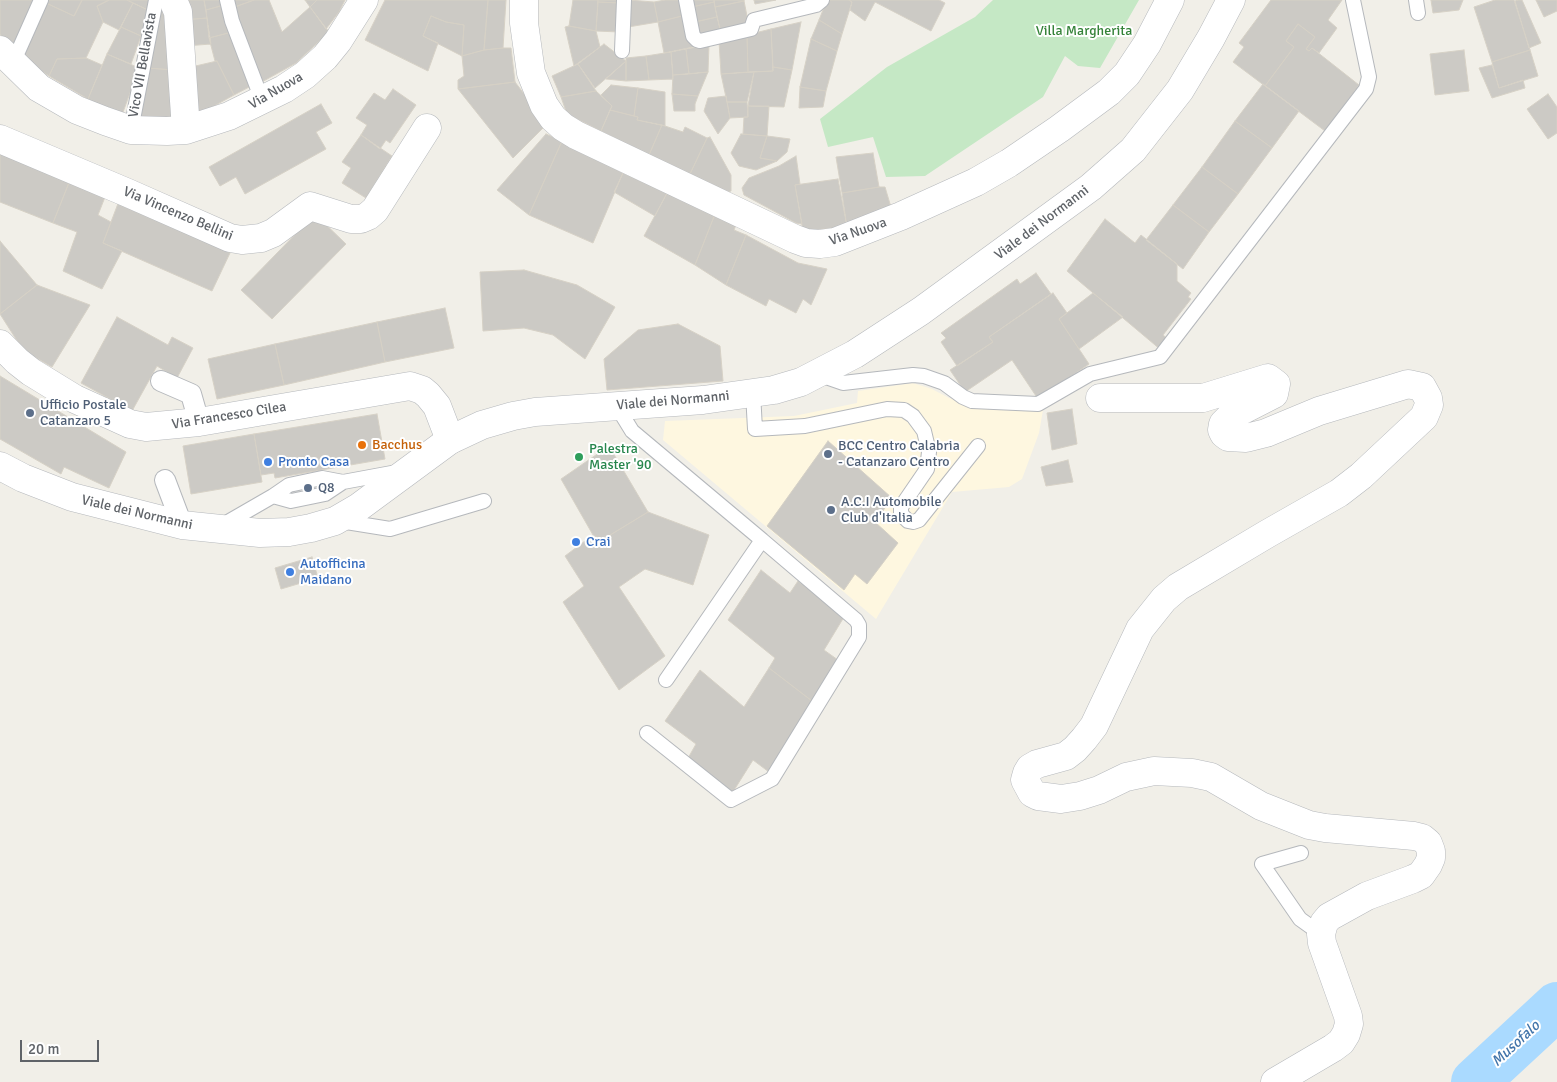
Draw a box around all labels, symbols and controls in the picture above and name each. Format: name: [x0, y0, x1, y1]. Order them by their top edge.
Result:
street label: Vico VII Bellavista: [125, 11, 161, 119]
park label: Villa Margherita: [1036, 23, 1132, 39]
street label: Via Nuova: [246, 69, 306, 113]
street label: Viale dei Normanni: [992, 182, 1092, 264]
street label: Via Vincenzo Bellini: [121, 183, 235, 245]
street label: Via Nuova: [827, 214, 889, 250]
street label: Viale dei Normanni: [616, 388, 730, 414]
place label: Ufficio Postale Catanzaro 5: [40, 397, 127, 430]
street label: Via Francesco Cilea: [171, 399, 287, 433]
marker: Ufficio Postale Catanzaro 5: [24, 407, 36, 419]
place label: Bacchus: [372, 437, 422, 453]
place label: BCC Centro Calabria - Catanzaro Centro: [838, 438, 960, 471]
marker: Bacchus: [356, 439, 368, 451]
place label: Palestra Master '90: [589, 441, 652, 474]
marker: BCC Centro Calabria - Catanzaro Centro: [822, 448, 834, 460]
marker: Palestra Master '90: [573, 451, 585, 463]
place label: Pronto Casa: [278, 454, 349, 470]
marker: Pronto Casa: [262, 456, 274, 468]
place label: Q8: [318, 480, 335, 496]
marker: Q8: [302, 482, 314, 494]
street label: Viale dei Normanni: [80, 492, 194, 534]
place label: A.C.I Automobile Club d'Italia: [841, 494, 941, 526]
marker: A.C.I Automobile Club d'Italia: [825, 504, 837, 516]
place label: Crai: [586, 534, 610, 550]
marker: Crai: [570, 536, 582, 548]
place label: Autofficina Maidano: [300, 556, 366, 588]
marker: Autofficina Maidano: [284, 566, 296, 578]
water label: Musofalo: [1488, 1017, 1544, 1071]
scale bar: [22, 1030, 101, 1062]
text: 20 m: [28, 1040, 59, 1058]

